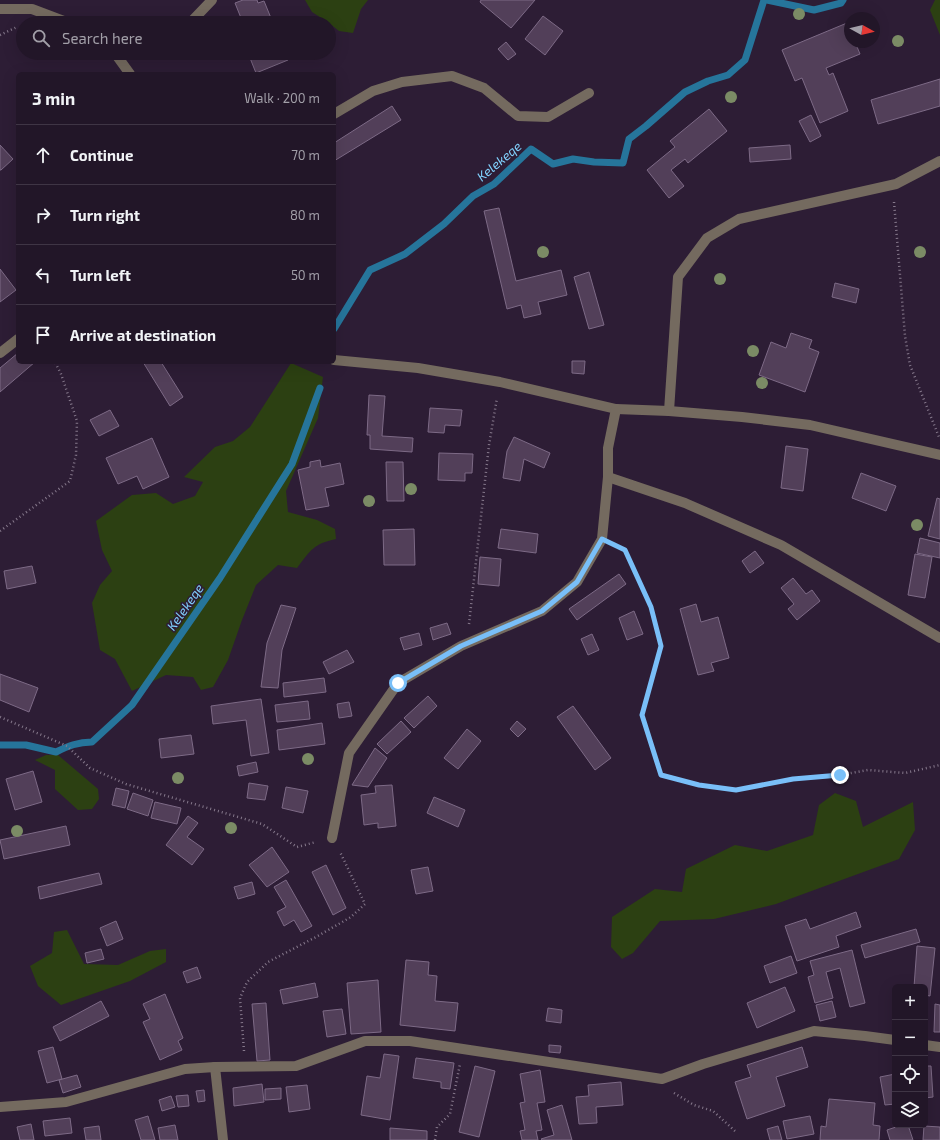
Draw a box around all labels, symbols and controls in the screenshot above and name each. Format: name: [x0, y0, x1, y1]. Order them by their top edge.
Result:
north arrow: [844, 12, 880, 48]
search box: [16, 16, 336, 60]
icon: search: [30, 27, 52, 49]
text: Search here: [62, 29, 143, 47]
text: 3 min: [32, 88, 75, 108]
text: Walk · 200 m: [244, 90, 320, 106]
water label: Kelekeqe: [473, 138, 525, 184]
icon: ahead: [32, 144, 54, 166]
text: Continue: [70, 146, 133, 164]
text: 70 m: [291, 147, 320, 163]
icon: right: [32, 204, 54, 226]
text: Turn right: [70, 206, 140, 224]
text: 80 m: [290, 207, 320, 223]
icon: left: [32, 264, 54, 286]
text: Turn left: [70, 266, 131, 284]
text: 50 m: [291, 267, 320, 283]
icon: arrive: [32, 324, 54, 346]
text: Arrive at destination: [70, 326, 216, 344]
water label: Kelekeqe: [163, 581, 207, 633]
route start: [389, 674, 407, 692]
route end: [831, 766, 849, 784]
map controls: [892, 984, 928, 1128]
button: +: [892, 984, 928, 1020]
button: −: [892, 1020, 928, 1056]
button: locate: [892, 1056, 928, 1092]
button: layers: [892, 1092, 928, 1128]

